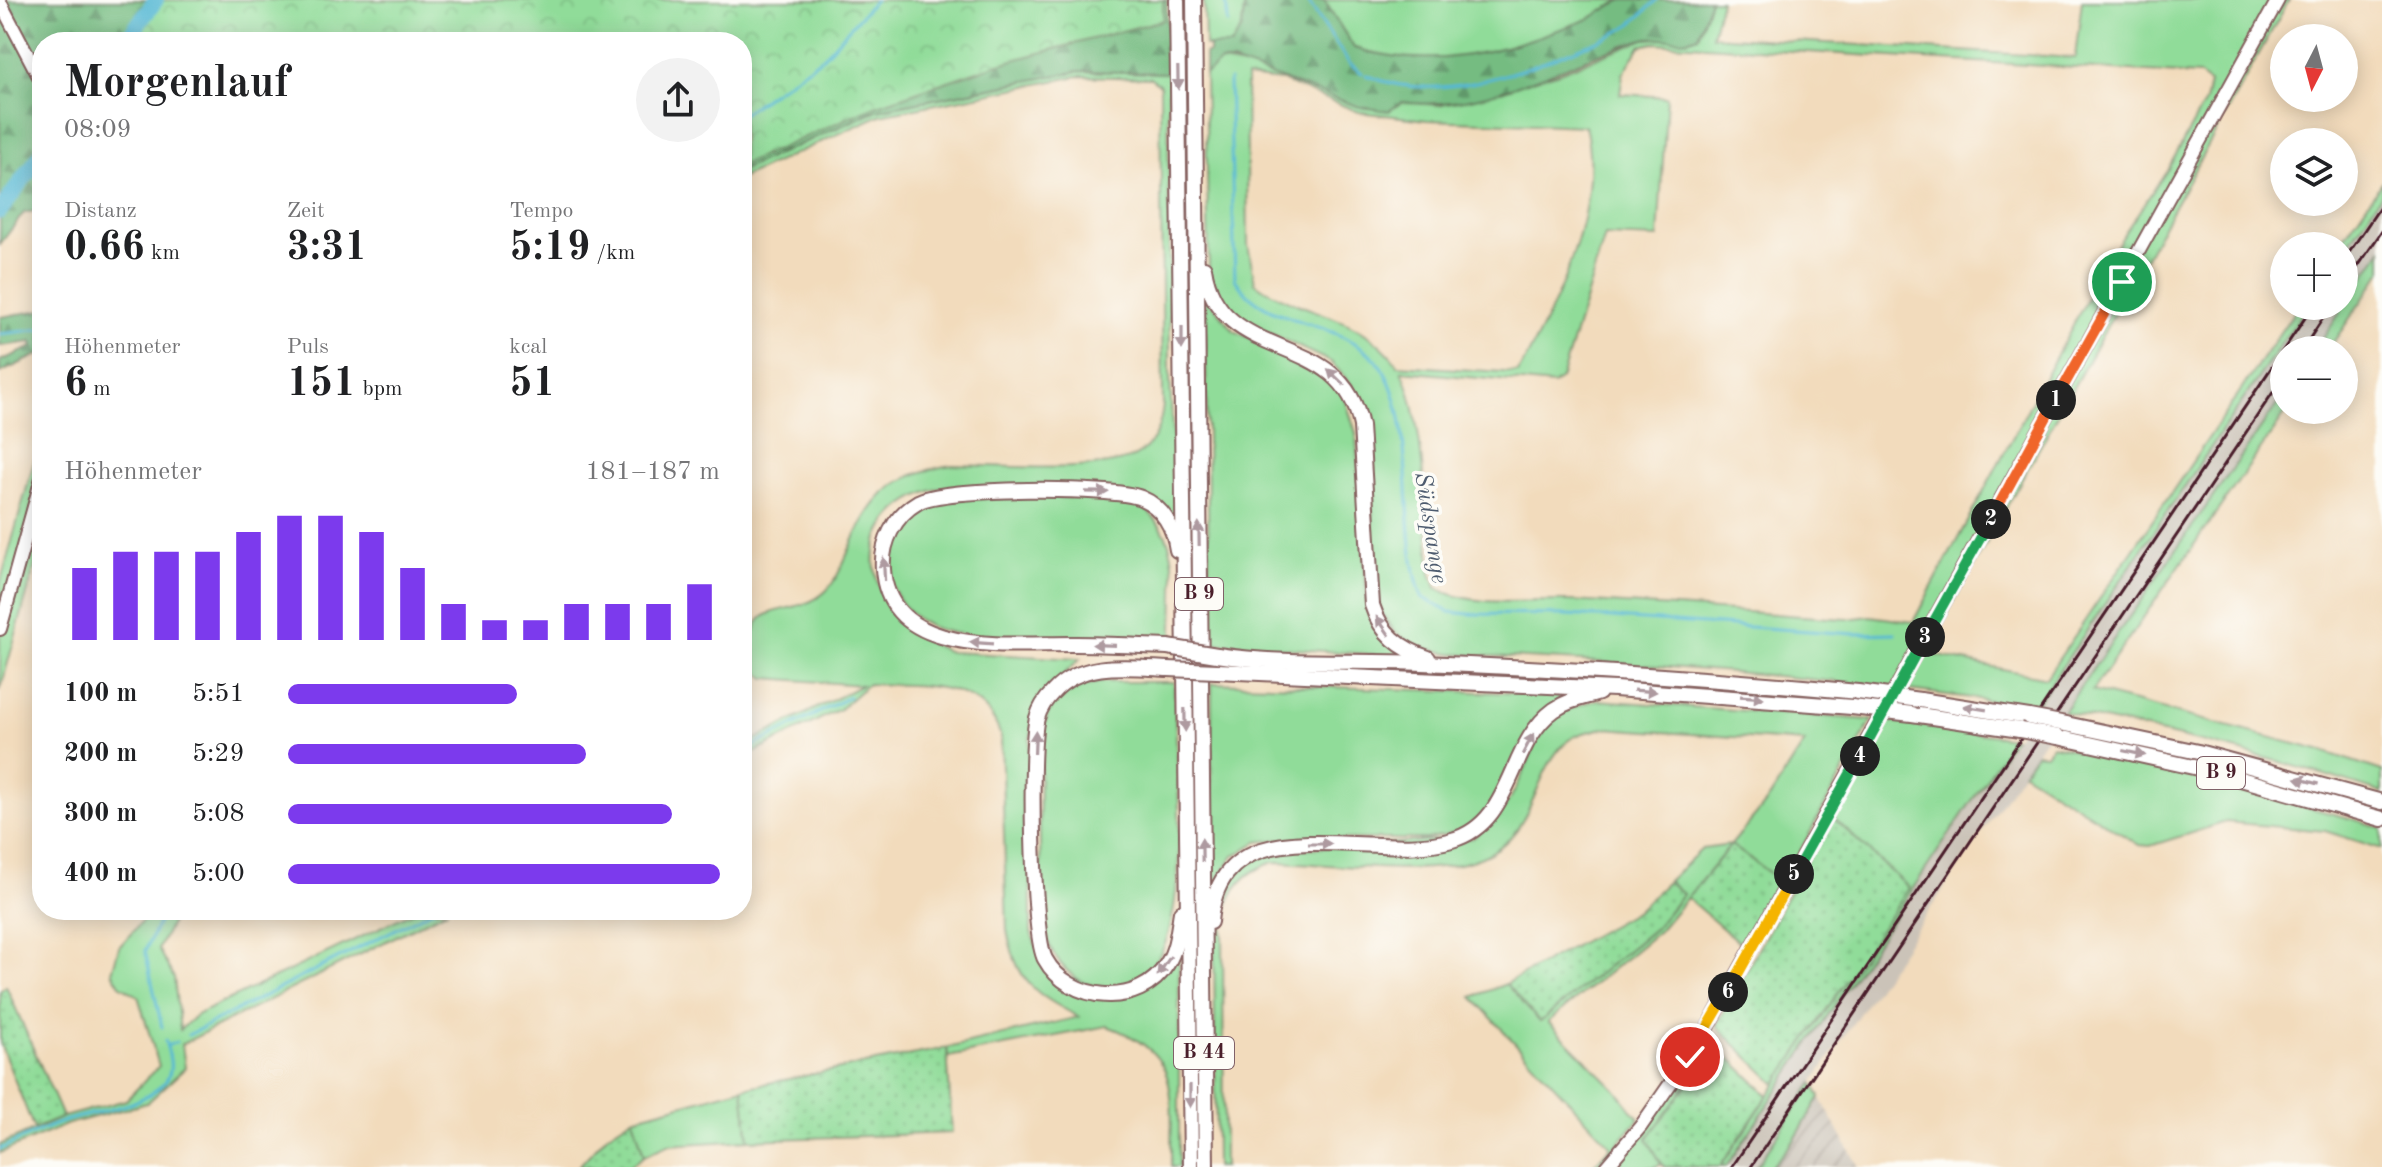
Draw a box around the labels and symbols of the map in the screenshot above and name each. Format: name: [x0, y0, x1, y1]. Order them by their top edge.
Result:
north arrow: [2270, 24, 2358, 112]
one-way arrow: [1172, 66, 1184, 91]
pin: [2088, 248, 2156, 316]
one-way arrow: [1175, 326, 1188, 351]
one-way arrow: [1327, 368, 1346, 386]
pin: 1: [2036, 380, 2076, 420]
water label: Südspange: [1409, 471, 1451, 585]
one-way arrow: [1085, 486, 1110, 499]
pin: 2: [1971, 499, 2011, 539]
one-way arrow: [1193, 521, 1205, 546]
one-way arrow: [877, 556, 890, 581]
road number: B 9: [1175, 578, 1223, 610]
one-way arrow: [1376, 615, 1391, 636]
pin: 3: [1905, 617, 1945, 657]
one-way arrow: [968, 636, 993, 649]
one-way arrow: [1091, 638, 1116, 651]
one-way arrow: [1632, 684, 1658, 697]
one-way arrow: [1740, 691, 1765, 704]
one-way arrow: [1962, 701, 1987, 714]
one-way arrow: [1179, 708, 1191, 733]
one-way arrow: [1028, 729, 1041, 754]
one-way arrow: [1521, 732, 1534, 755]
pin: 4: [1840, 736, 1880, 776]
one-way arrow: [2122, 747, 2147, 760]
road number: B 9: [2197, 757, 2245, 789]
one-way arrow: [2295, 774, 2320, 786]
one-way arrow: [1196, 837, 1208, 862]
one-way arrow: [1308, 838, 1333, 850]
pin: 5: [1774, 854, 1814, 894]
one-way arrow: [1157, 955, 1172, 976]
pin: 6: [1708, 972, 1748, 1012]
pin: [1656, 1023, 1724, 1091]
road number: B 44: [1174, 1037, 1234, 1069]
one-way arrow: [1184, 1084, 1196, 1109]

